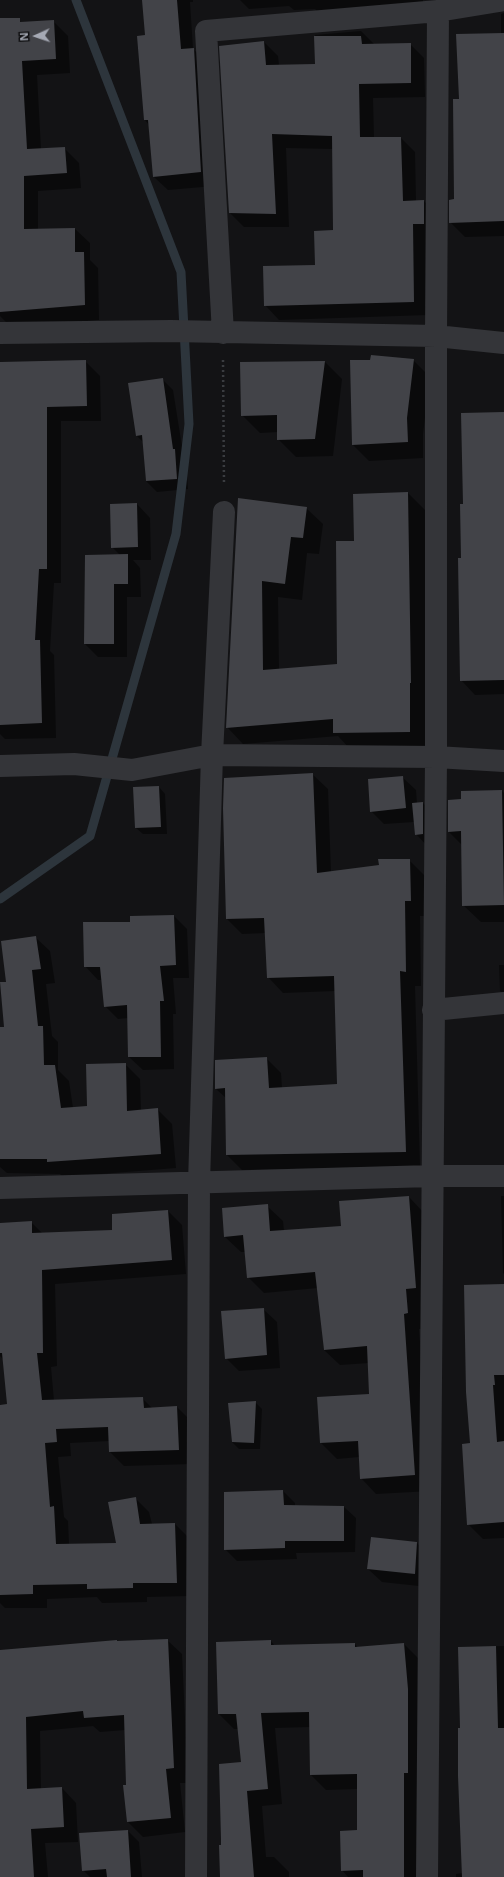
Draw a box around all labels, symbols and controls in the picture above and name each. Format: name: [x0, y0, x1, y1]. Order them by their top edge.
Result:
north arrow: [16, 16, 56, 56]
text: N: [16, 32, 31, 42]

